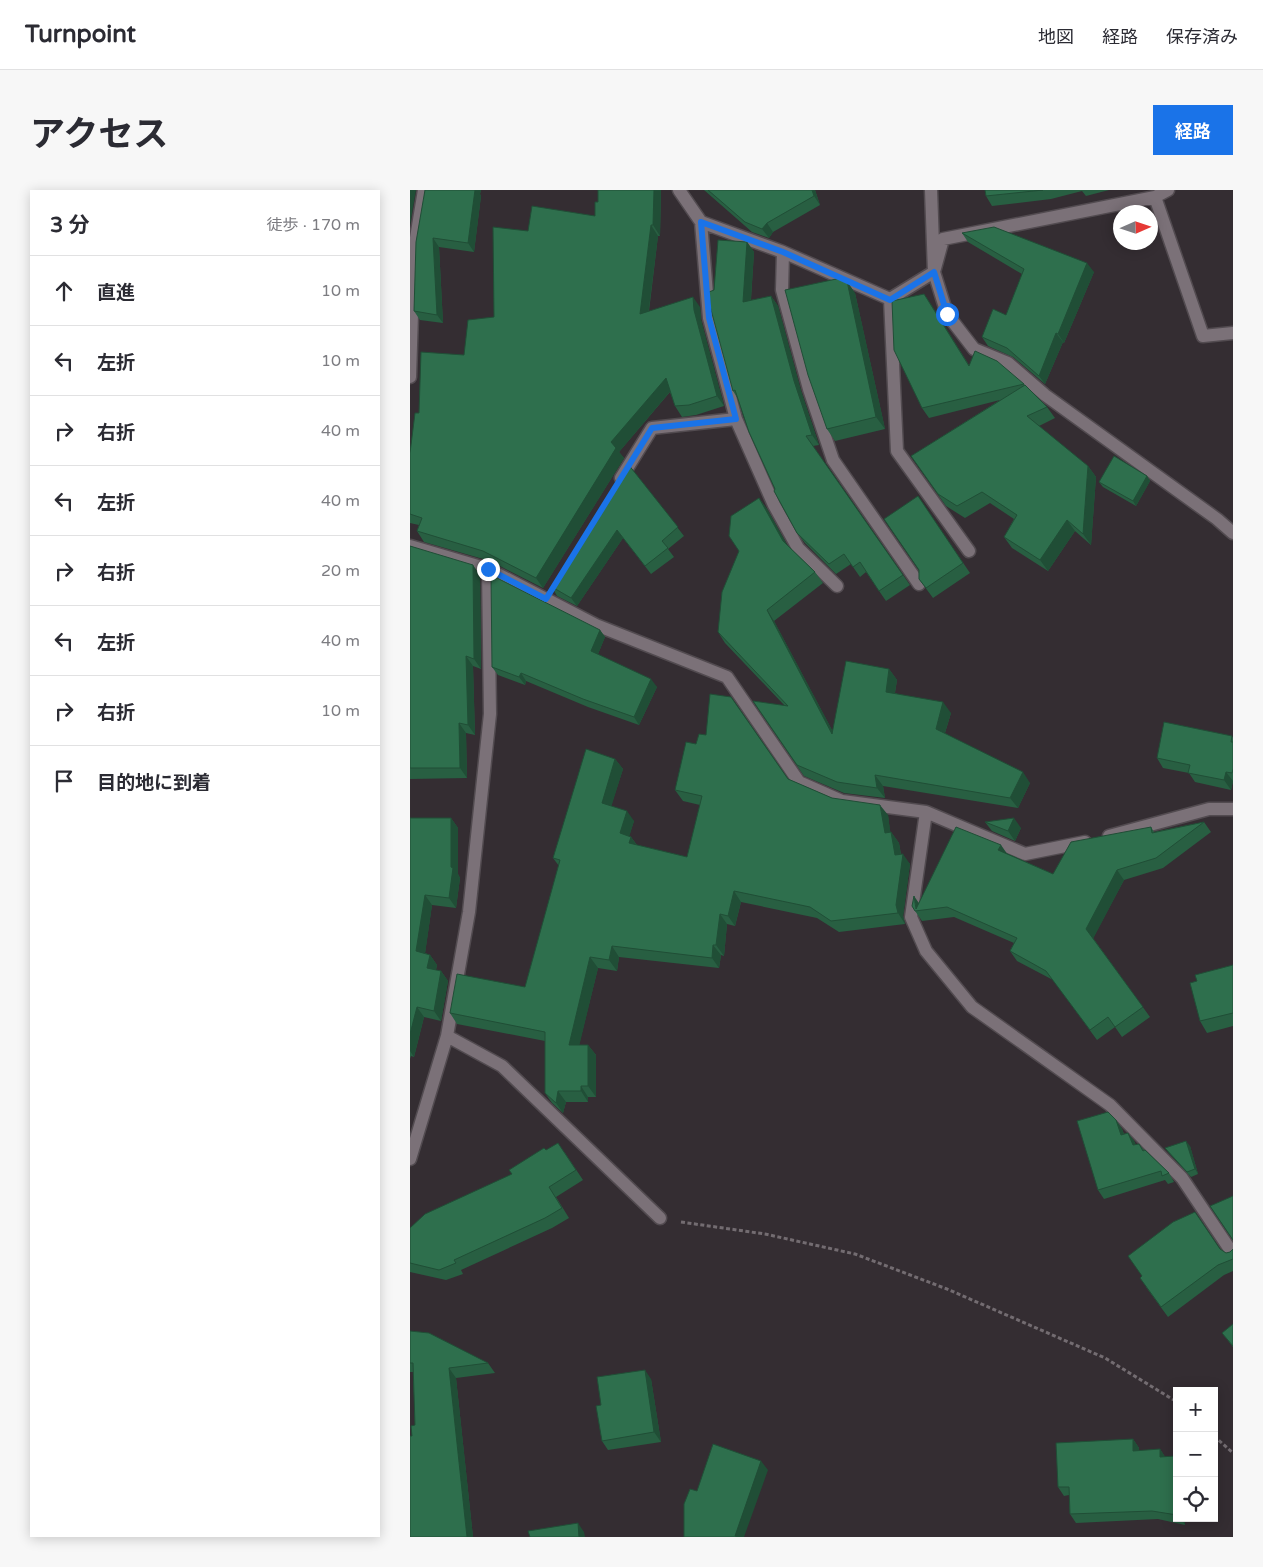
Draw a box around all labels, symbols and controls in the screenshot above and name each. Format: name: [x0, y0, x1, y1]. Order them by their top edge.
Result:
text: Turnpoint: [25, 20, 136, 49]
text: 地図: [1038, 26, 1074, 48]
text: 経路: [1102, 26, 1138, 48]
text: 保存済み: [1166, 26, 1238, 48]
button: 経路: [1153, 105, 1233, 155]
text: アクセス: [30, 114, 168, 156]
north arrow: [1113, 205, 1158, 250]
text: 3 分: [50, 213, 90, 238]
text: 徒歩 · 170 m: [267, 215, 360, 235]
icon: ahead: [50, 277, 78, 305]
text: 10 m: [321, 281, 360, 301]
text: 直進: [97, 282, 135, 304]
route start: [936, 303, 959, 326]
icon: left: [50, 347, 78, 375]
text: 10 m: [321, 351, 360, 371]
text: 左折: [97, 352, 135, 374]
icon: right: [50, 417, 78, 445]
text: 40 m: [321, 421, 360, 441]
text: 右折: [97, 422, 135, 444]
icon: left: [50, 487, 78, 515]
text: 40 m: [321, 491, 360, 511]
text: 左折: [97, 492, 135, 514]
icon: right: [50, 557, 78, 585]
route end: [477, 558, 500, 581]
text: 20 m: [321, 561, 360, 581]
text: 右折: [97, 562, 135, 584]
icon: left: [50, 627, 78, 655]
text: 40 m: [321, 631, 360, 651]
text: 左折: [97, 632, 135, 654]
icon: right: [50, 697, 78, 725]
text: 10 m: [321, 701, 360, 721]
text: 右折: [97, 702, 135, 724]
icon: arrive: [50, 767, 78, 795]
text: 目的地に到着: [97, 772, 211, 794]
map controls: [1173, 1387, 1218, 1522]
button: +: [1173, 1387, 1218, 1432]
button: −: [1173, 1432, 1218, 1477]
button: locate: [1173, 1477, 1218, 1522]

